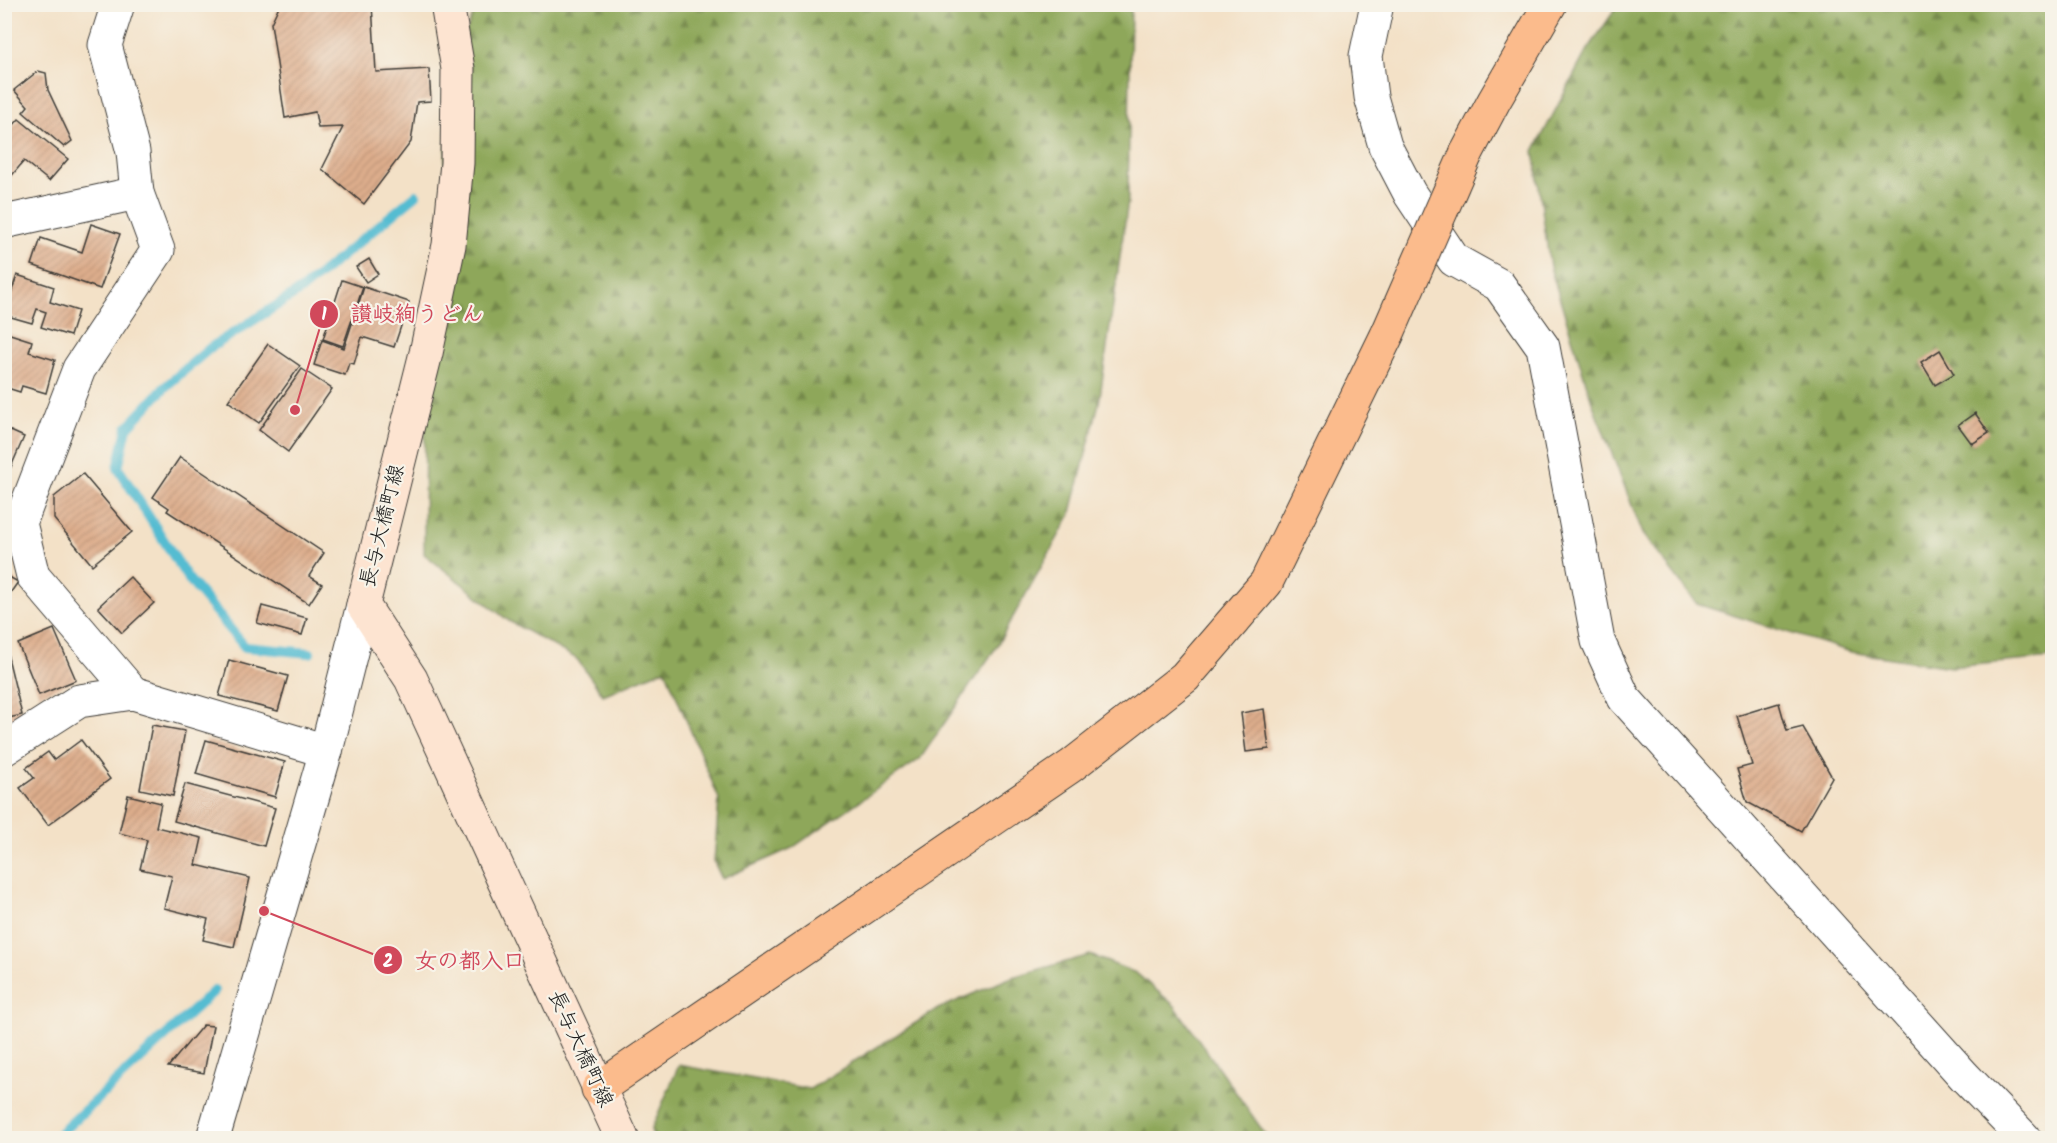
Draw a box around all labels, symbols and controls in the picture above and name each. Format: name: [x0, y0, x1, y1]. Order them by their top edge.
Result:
callout: 讃岐絢うどん: [309, 294, 495, 334]
text: 讃岐絢うどん: [351, 298, 483, 333]
text: 1: [321, 301, 327, 330]
street label: 長与大橋町線: [352, 461, 414, 591]
callout: 女の都入口: [373, 940, 537, 980]
text: 女の都入口: [415, 945, 525, 980]
text: 2: [383, 948, 393, 977]
street label: 長与大橋町線: [538, 985, 622, 1113]

